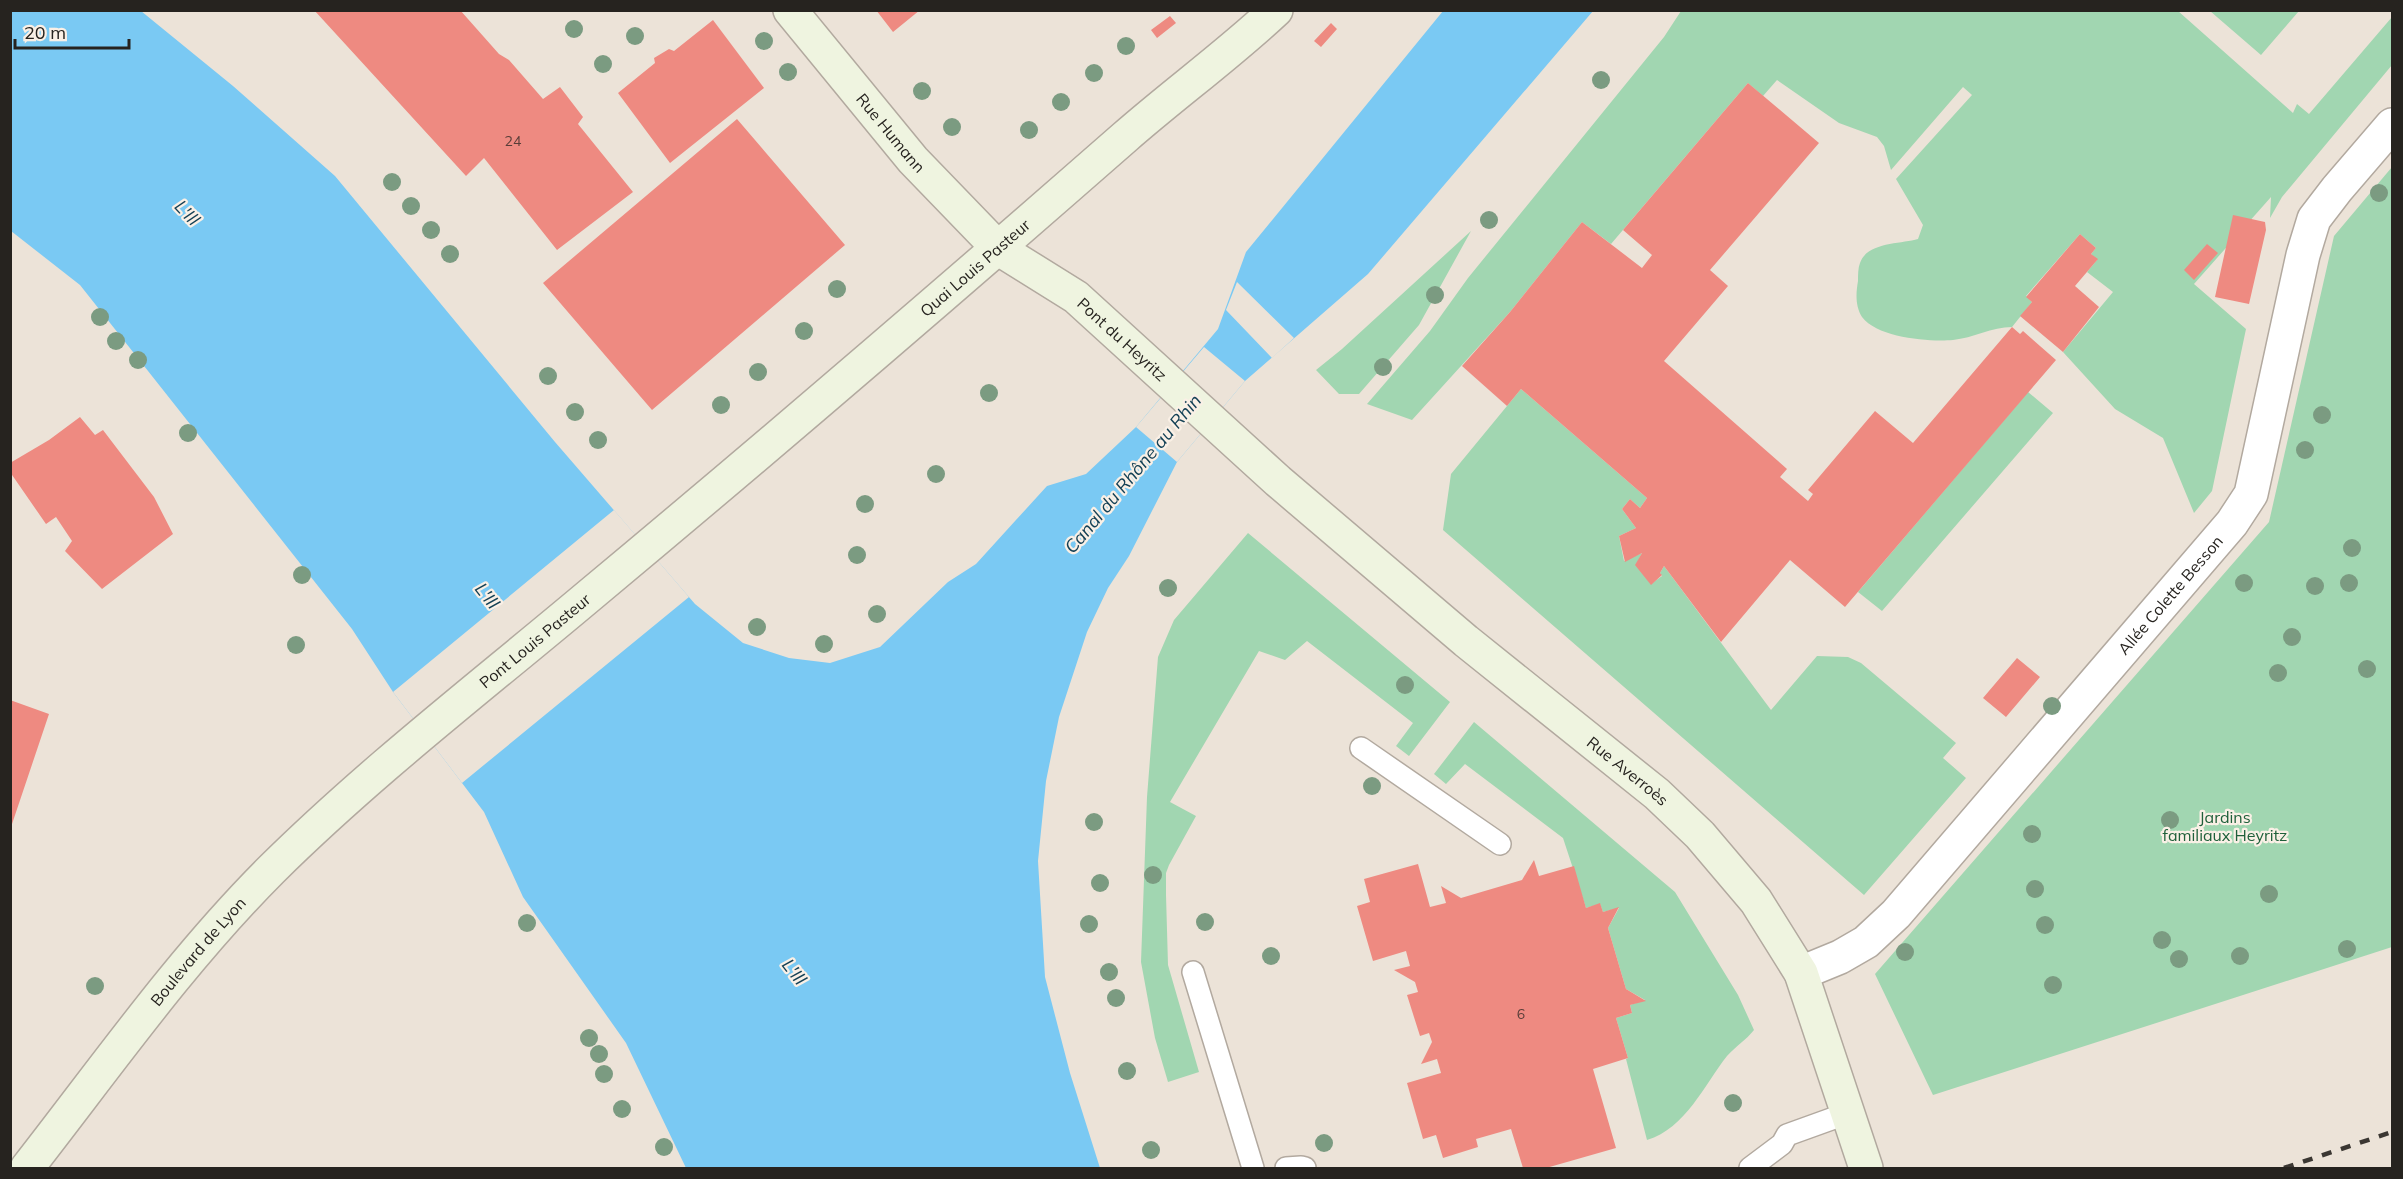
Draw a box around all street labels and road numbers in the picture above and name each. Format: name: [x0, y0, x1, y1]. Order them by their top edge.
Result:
street label: Rue Humann: [852, 89, 930, 177]
street label: Quai Louis Pasteur: [916, 215, 1034, 321]
street label: Pont du Heyritz: [1073, 293, 1171, 385]
street label: Allée Colette Besson: [2113, 531, 2227, 659]
street label: Pont Louis Pasteur: [475, 589, 595, 692]
street label: Rue Averroès: [1583, 732, 1673, 810]
street label: Boulevard de Lyon: [146, 893, 250, 1010]

